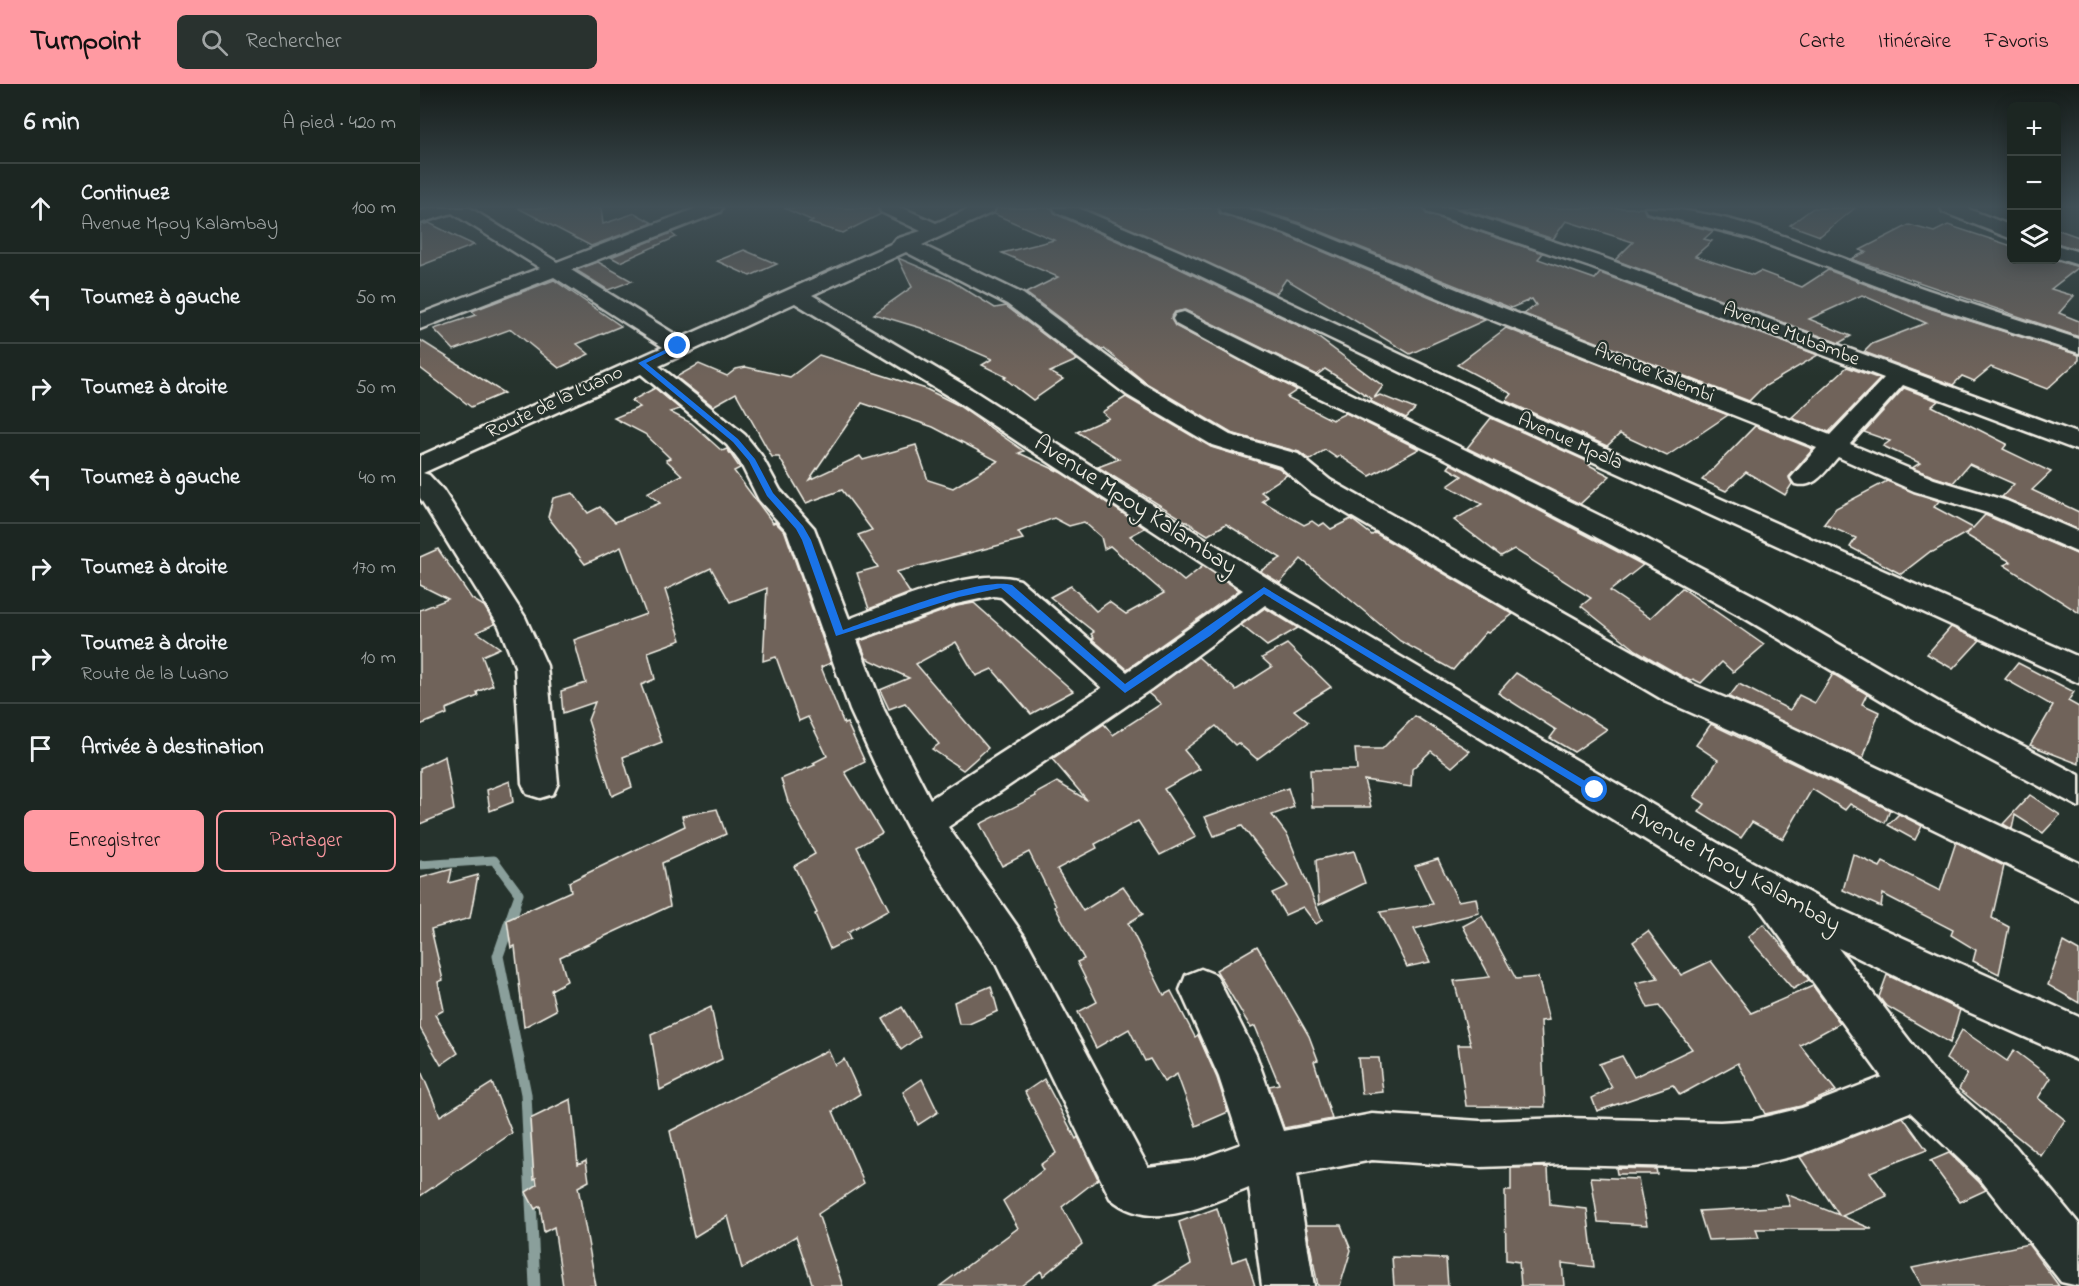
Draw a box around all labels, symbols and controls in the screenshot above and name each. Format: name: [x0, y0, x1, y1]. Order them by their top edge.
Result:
search box: [177, 15, 597, 69]
text: Turnpoint: [30, 22, 141, 63]
icon: search: [198, 26, 231, 59]
text: Rechercher: [246, 26, 342, 58]
text: Carte: [1799, 27, 1845, 57]
text: Itinéraire: [1878, 27, 1951, 57]
text: Favoris: [1984, 27, 2049, 57]
map controls: [2007, 102, 2061, 264]
button: +: [2007, 102, 2061, 156]
text: 6 min: [24, 104, 80, 142]
text: À pied · 420 m: [282, 109, 396, 138]
button: −: [2007, 156, 2061, 210]
text: Continuez: [81, 178, 169, 210]
icon: ahead: [24, 192, 57, 225]
text: 100 m: [352, 194, 396, 223]
text: Avenue Mpoy Kalambay: [81, 210, 278, 239]
button: layers: [2007, 210, 2061, 264]
icon: left: [24, 282, 57, 315]
text: Tournez à gauche: [81, 282, 240, 314]
text: 50 m: [355, 284, 396, 313]
street label: Avenue Mubambe: [1718, 296, 1864, 374]
route end: [664, 332, 690, 358]
street label: Avenue Kalembi: [1590, 337, 1718, 411]
street label: Route de la Luano: [482, 359, 628, 447]
icon: right: [24, 372, 57, 405]
text: Tournez à droite: [81, 372, 227, 404]
text: 50 m: [355, 374, 396, 403]
street label: Avenue Mpala: [1513, 406, 1627, 478]
street label: Avenue Mpoy Kalambay: [1026, 427, 1244, 586]
icon: left: [24, 462, 57, 495]
text: Tournez à gauche: [81, 462, 240, 494]
text: 40 m: [359, 464, 396, 493]
icon: right: [24, 552, 57, 585]
text: Tournez à droite: [81, 552, 227, 584]
text: 170 m: [352, 554, 396, 583]
text: Tournez à droite: [81, 628, 227, 660]
icon: right: [24, 642, 57, 675]
text: 10 m: [360, 644, 396, 673]
text: Route de la Luano: [81, 660, 229, 689]
icon: arrive: [24, 732, 57, 765]
text: Arrivée à destination: [81, 732, 264, 764]
route start: [1581, 776, 1607, 802]
street label: Avenue Mpoy Kalambay: [1623, 797, 1847, 943]
button: Enregistrer: [24, 810, 204, 872]
button: Partager: [216, 810, 396, 872]

